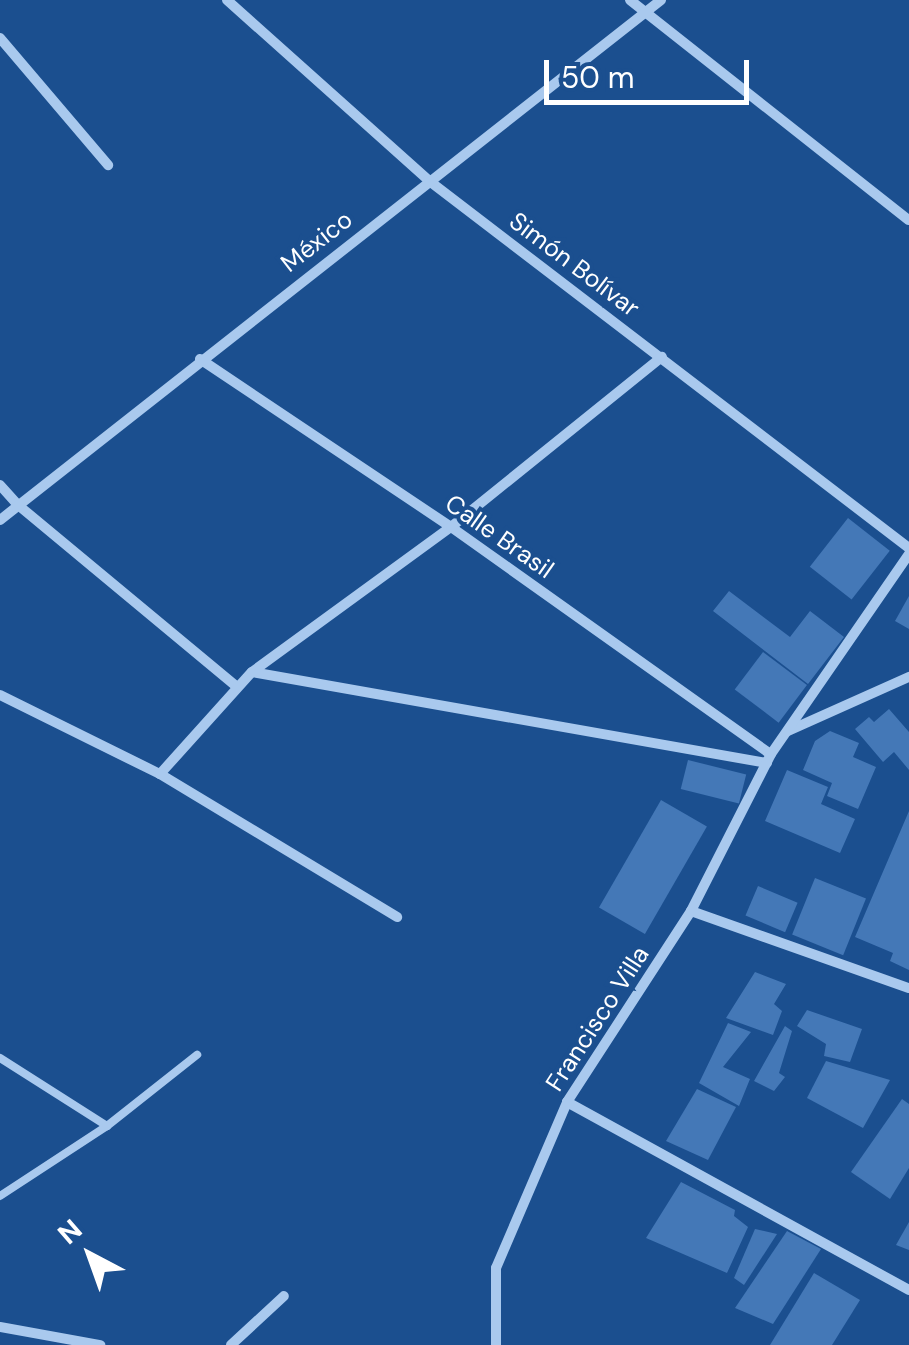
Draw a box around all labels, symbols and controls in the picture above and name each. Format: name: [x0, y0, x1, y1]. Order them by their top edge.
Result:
scale bar: [549, 40, 754, 102]
text: 50 m: [561, 58, 635, 97]
street label: México: [275, 205, 359, 279]
street label: Simón Bolívar: [503, 206, 645, 324]
street label: Calle Brasil: [439, 489, 559, 585]
street label: Francisco Villa: [540, 941, 656, 1097]
north arrow: [40, 1205, 140, 1305]
text: N: [50, 1211, 90, 1253]

